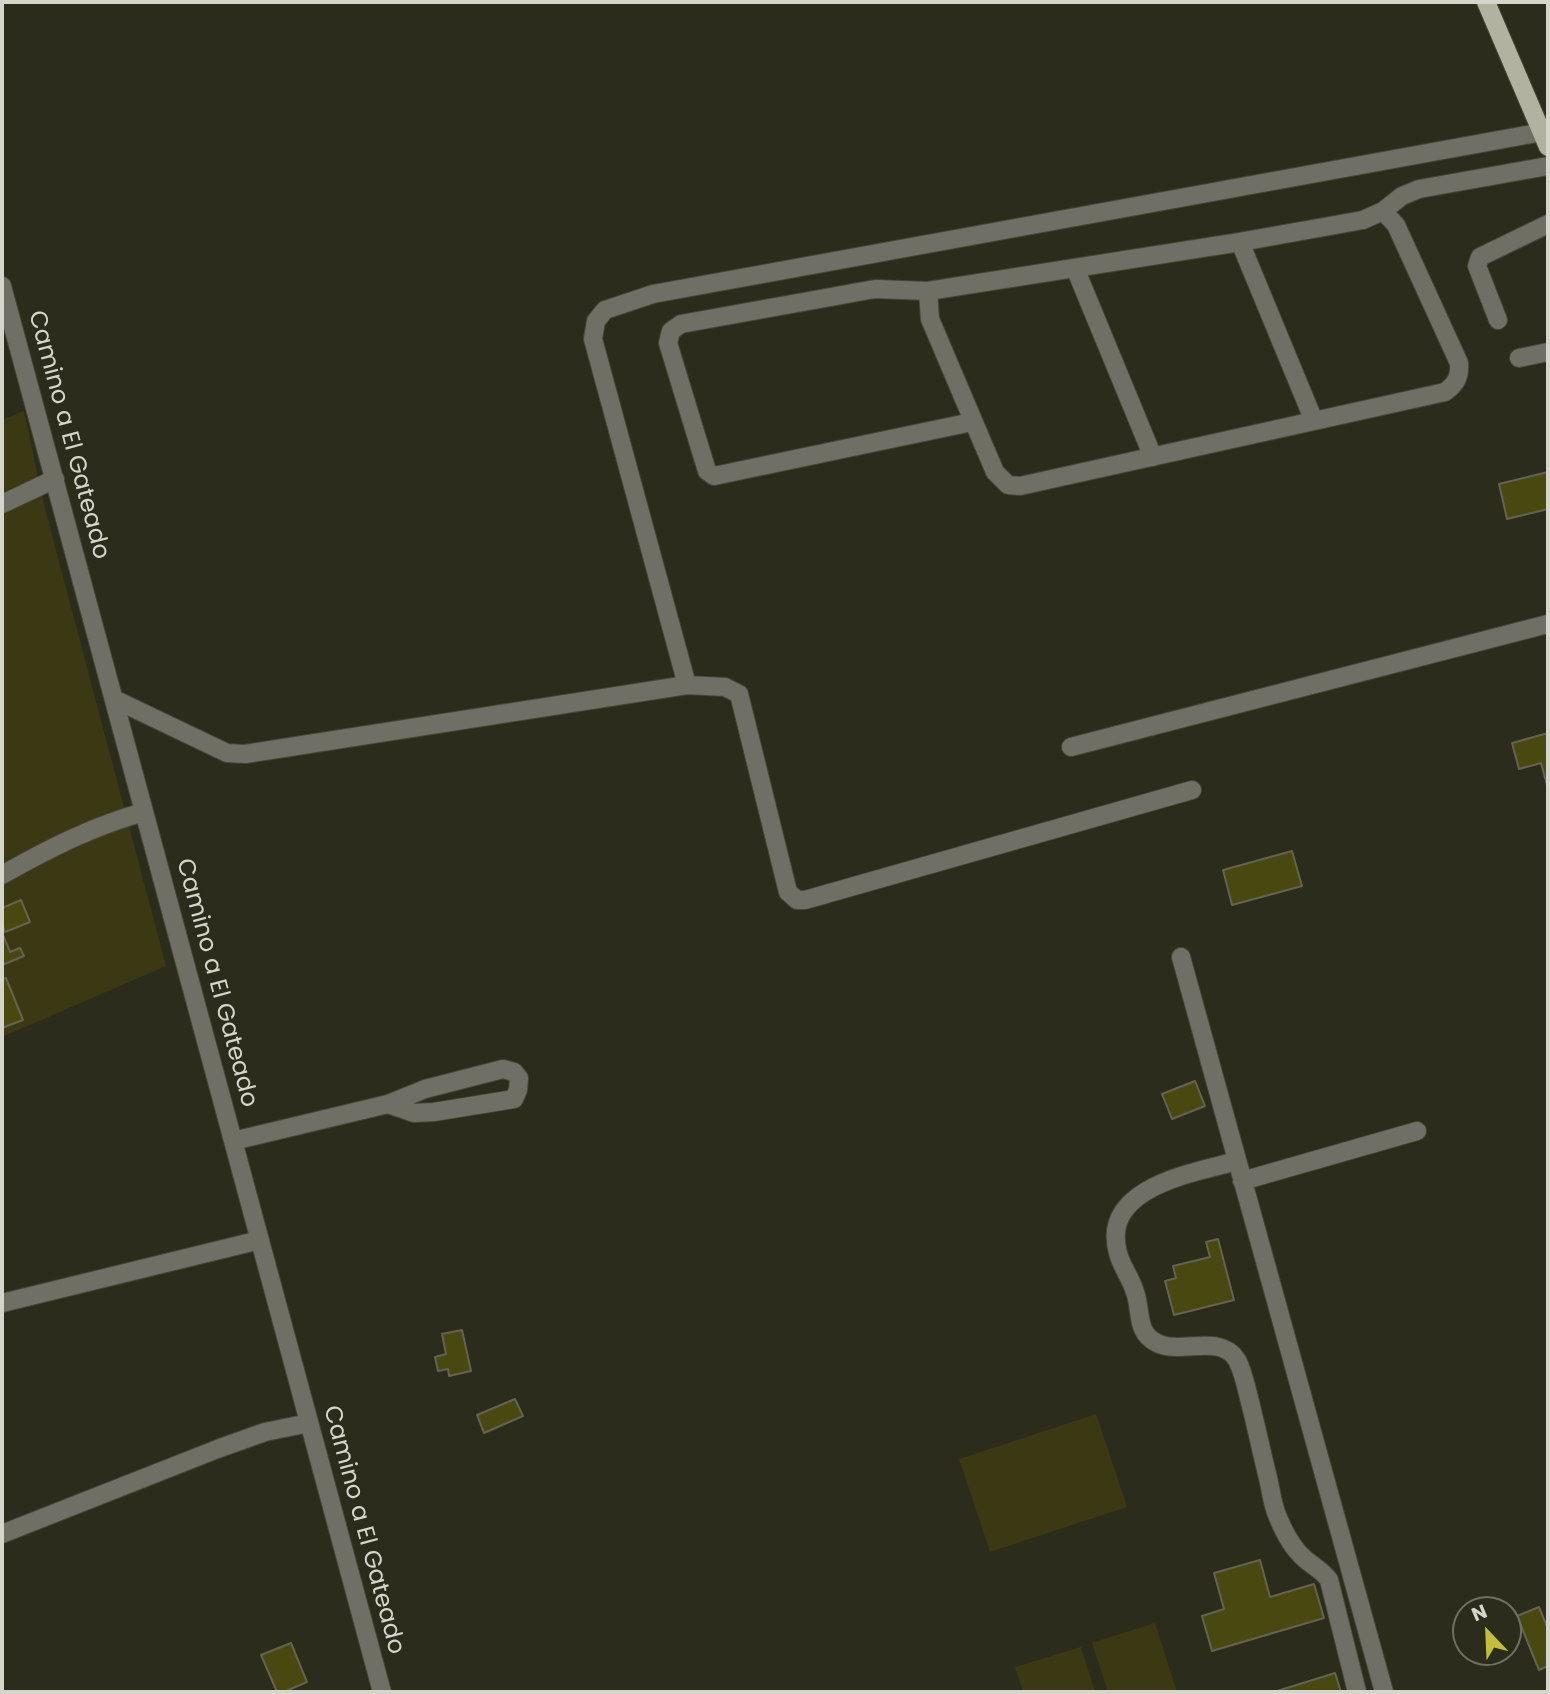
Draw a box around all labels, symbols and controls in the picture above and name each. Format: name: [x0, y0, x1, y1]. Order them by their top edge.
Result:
street label: Camino a El Gateado: [21, 308, 115, 562]
street label: Camino a El Gateado: [169, 856, 263, 1110]
street label: Camino a El Gateado: [316, 1403, 410, 1657]
north arrow: [1452, 1596, 1522, 1666]
text: N: [1468, 1598, 1491, 1628]

